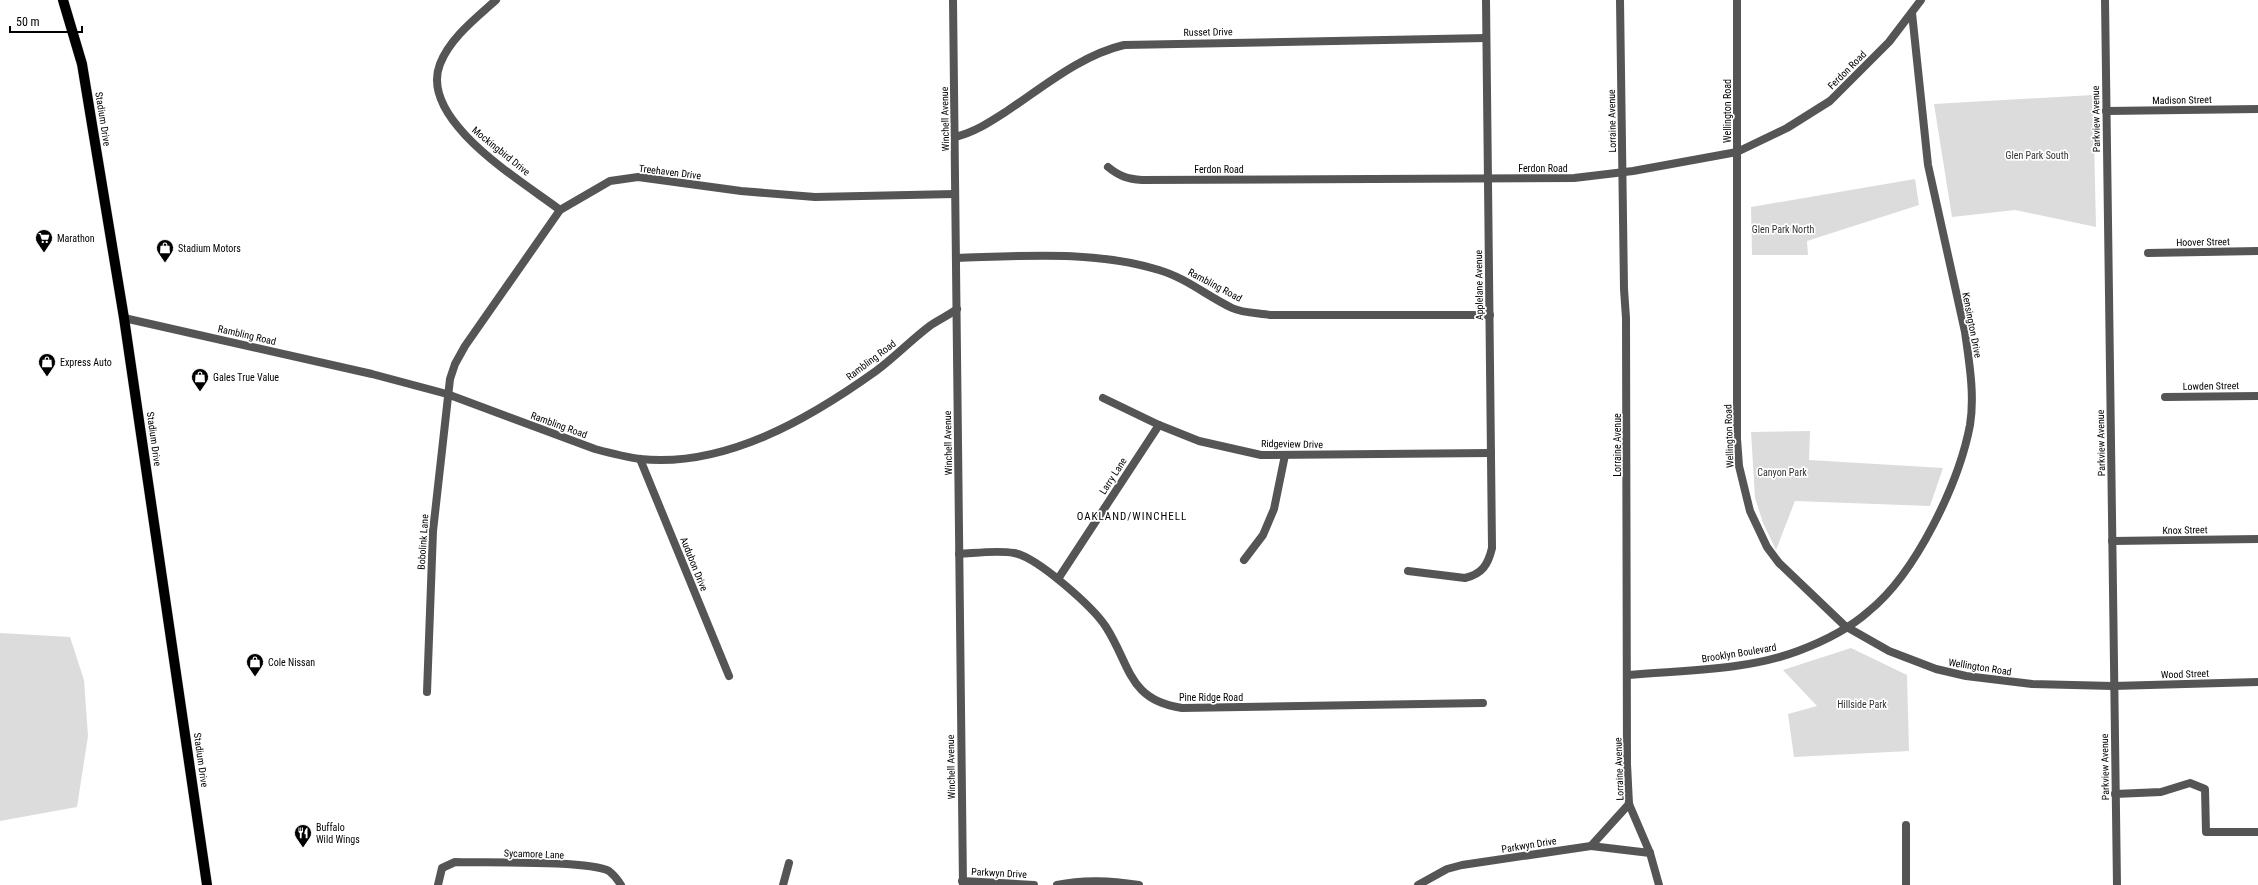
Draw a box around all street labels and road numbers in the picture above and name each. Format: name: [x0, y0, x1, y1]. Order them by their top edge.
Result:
street label: Russet Drive: [1183, 26, 1233, 38]
street label: Ferdon Road: [1826, 49, 1868, 91]
street label: Wellington Road: [1722, 79, 1733, 143]
street label: Parkview Avenue: [2090, 85, 2102, 152]
street label: Winchell Avenue: [939, 86, 951, 151]
street label: Lorraine Avenue: [1606, 89, 1618, 153]
street label: Stadium Drive: [93, 91, 113, 147]
street label: Madison Street: [2152, 94, 2212, 106]
street label: Mockingbird Drive: [470, 124, 532, 178]
street label: Treehaven Drive: [638, 163, 702, 181]
street label: Ferdon Road: [1518, 163, 1568, 174]
street label: Ferdon Road: [1194, 164, 1244, 175]
street label: Hoover Street: [2176, 236, 2230, 248]
street label: Applelane Avenue: [1473, 249, 1485, 320]
street label: Rambling Road: [1186, 266, 1244, 304]
street label: Kensington Drive: [1960, 291, 1984, 359]
street label: Rambling Road: [217, 323, 277, 347]
street label: Rambling Road: [844, 338, 898, 382]
street label: Lowden Street: [2183, 380, 2239, 392]
street label: Wellington Road: [1722, 404, 1736, 468]
street label: Parkview Avenue: [2095, 409, 2107, 476]
street label: Rambling Road: [529, 410, 589, 440]
street label: Winchell Avenue: [942, 410, 954, 475]
street label: Stadium Drive: [145, 411, 163, 467]
street label: Lorraine Avenue: [1612, 413, 1623, 477]
street label: Ridgeview Drive: [1261, 438, 1323, 450]
street label: Larry Lane: [1097, 455, 1129, 496]
street label: Bobolink Lane: [416, 514, 430, 570]
street label: Knox Street: [2162, 524, 2208, 536]
street label: Audubon Drive: [678, 535, 710, 593]
street label: Brooklyn Boulevard: [1701, 642, 1777, 664]
street label: Wellington Road: [1948, 657, 2012, 677]
street label: Wood Street: [2161, 668, 2209, 680]
street label: Pine Ridge Road: [1179, 692, 1243, 703]
street label: Stadium Drive: [192, 732, 210, 788]
street label: Parkview Avenue: [2099, 733, 2111, 800]
street label: Winchell Avenue: [945, 734, 957, 799]
street label: Lorraine Avenue: [1612, 737, 1626, 801]
street label: Parkwyn Drive: [1501, 835, 1558, 855]
street label: Sycamore Lane: [504, 847, 565, 861]
street label: Parkwyn Drive: [971, 866, 1027, 880]

